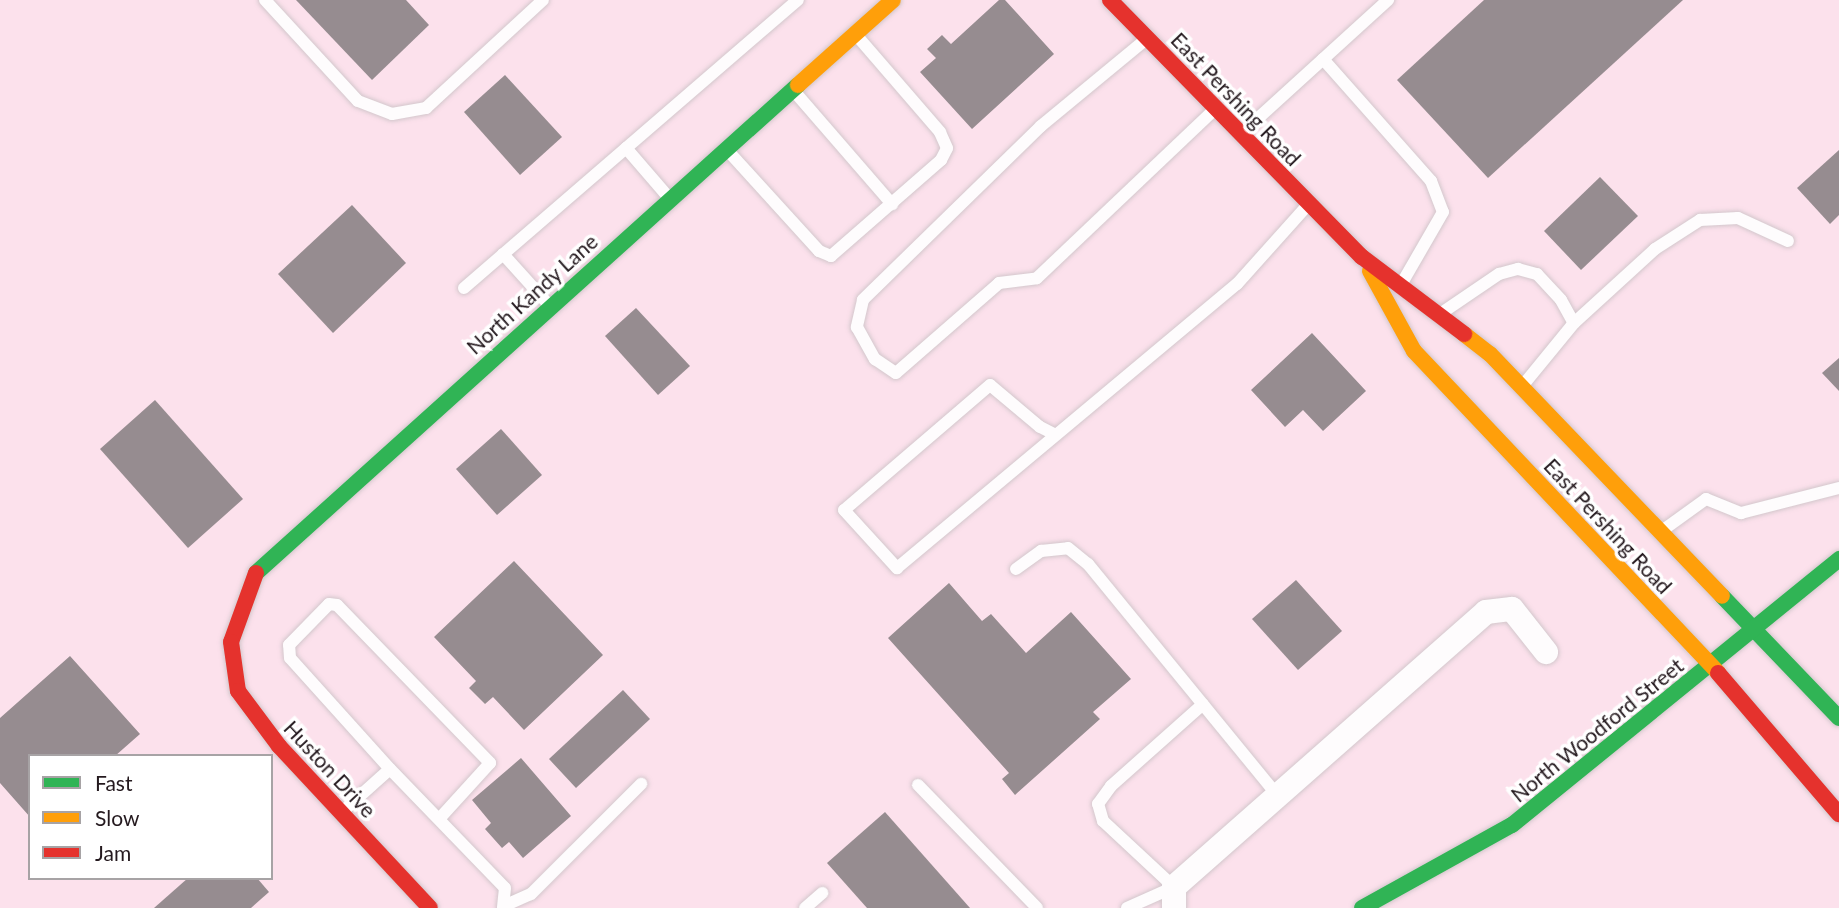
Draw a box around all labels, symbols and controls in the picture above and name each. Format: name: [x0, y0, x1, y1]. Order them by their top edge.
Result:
street label: East Pershing Road: [1166, 27, 1306, 171]
street label: North Kandy Lane: [461, 228, 603, 360]
street label: East Pershing Road: [1539, 453, 1677, 599]
street label: North Woodford Street: [1506, 653, 1688, 807]
street label: Huston Drive: [279, 715, 381, 823]
legend: [28, 754, 273, 880]
text: Fast: [95, 770, 132, 795]
text: Slow: [95, 805, 139, 830]
text: Jam: [95, 840, 131, 865]

